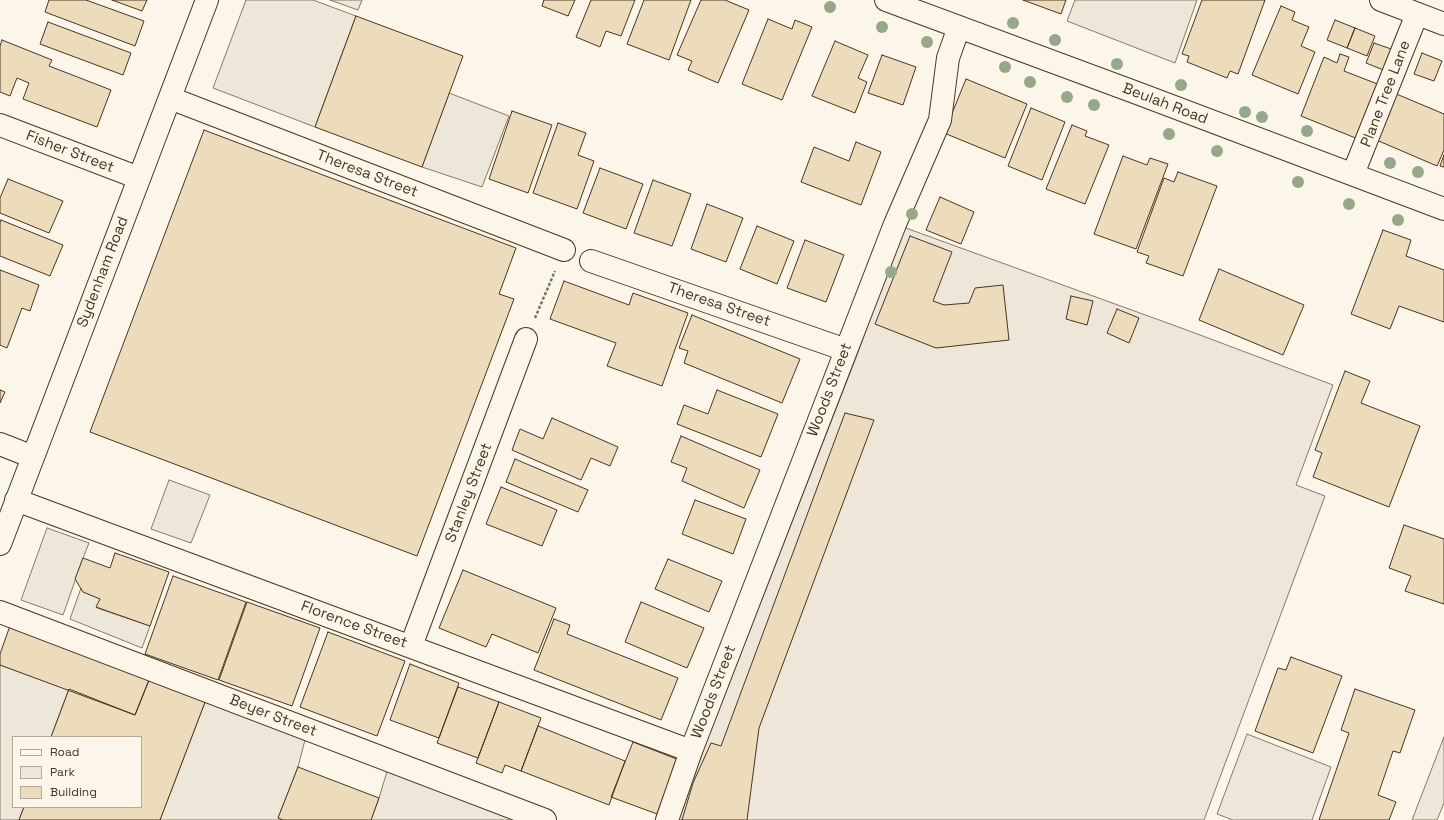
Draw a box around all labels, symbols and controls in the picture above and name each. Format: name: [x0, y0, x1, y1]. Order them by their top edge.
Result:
street label: Plane Tree Lane: [1357, 38, 1415, 150]
street label: Beulah Road: [1120, 79, 1210, 129]
street label: Fisher Street: [23, 127, 117, 177]
street label: Theresa Street: [314, 146, 420, 202]
street label: Sydenham Road: [74, 214, 132, 330]
street label: Theresa Street: [665, 279, 773, 331]
street label: Woods Street: [804, 341, 856, 439]
street label: Stanley Street: [442, 441, 496, 545]
street label: Florence Street: [298, 597, 410, 653]
street label: Woods Street: [688, 643, 740, 741]
street label: Beyer Street: [227, 691, 319, 741]
legend: [12, 736, 142, 808]
text: Road: [50, 744, 79, 760]
text: Park: [50, 764, 75, 780]
text: Building: [50, 784, 97, 800]

